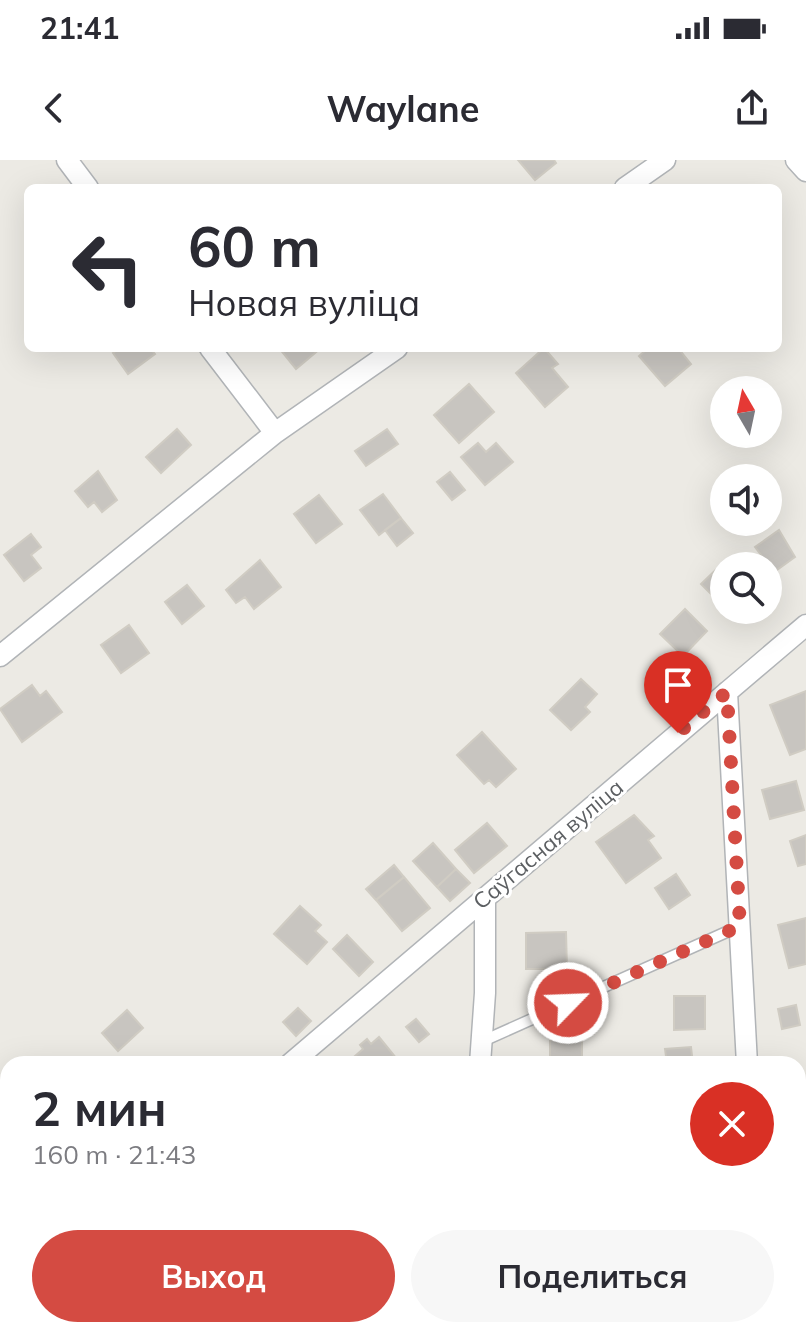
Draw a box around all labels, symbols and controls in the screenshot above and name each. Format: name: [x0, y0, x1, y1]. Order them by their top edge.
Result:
text: 21:41: [40, 9, 119, 47]
icon: back: [32, 86, 76, 130]
text: Waylane: [326, 86, 480, 131]
icon: share: [730, 86, 774, 130]
text: 60 m: [188, 211, 321, 281]
icon: left: [56, 216, 160, 320]
text: Новая вуліца: [188, 280, 420, 325]
north arrow: [710, 376, 782, 448]
map controls: [710, 376, 782, 624]
button: sound: [710, 464, 782, 536]
button: search: [710, 552, 782, 624]
pin: [644, 651, 712, 733]
icon: arrive: [656, 663, 700, 707]
street label: Саўгасная вуліца: [467, 773, 629, 915]
position arrow: [526, 961, 610, 1045]
text: 2 мин: [32, 1078, 167, 1138]
button: close: [690, 1082, 774, 1166]
text: 160 m · 21:43: [32, 1138, 196, 1171]
button: Выход: [32, 1230, 395, 1322]
button: Поделиться: [411, 1230, 774, 1322]

